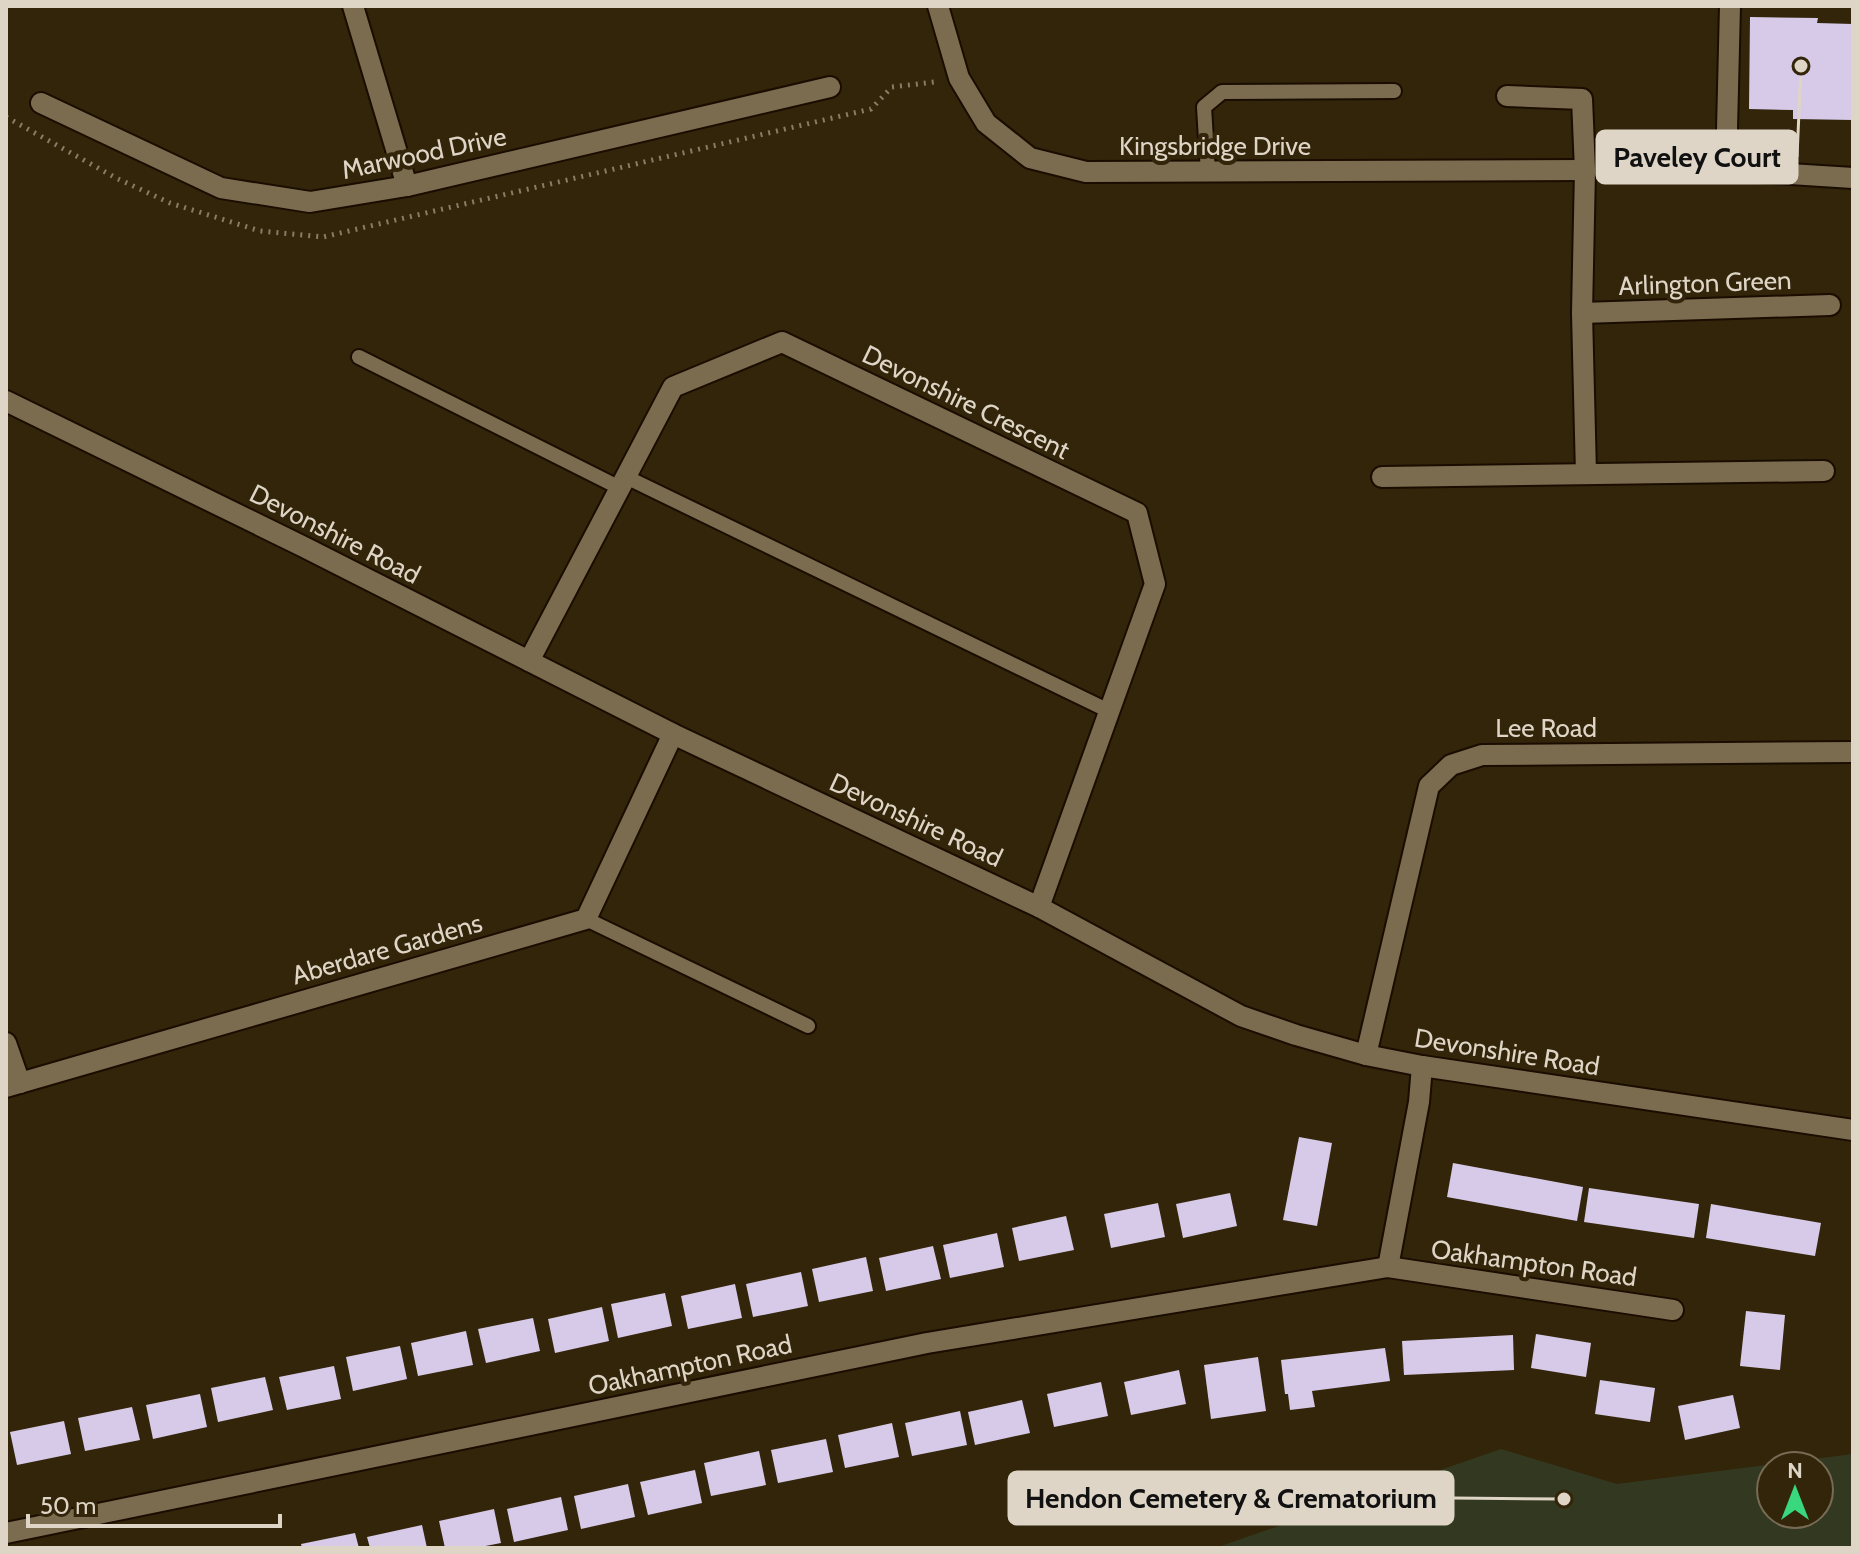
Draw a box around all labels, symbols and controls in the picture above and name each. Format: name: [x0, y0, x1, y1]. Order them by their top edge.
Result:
street label: Marwood Drive: [339, 120, 509, 186]
street label: Kingsbridge Drive: [1119, 130, 1311, 162]
callout: Paveley Court: [1597, 131, 1797, 183]
text: Paveley Court: [1613, 140, 1781, 174]
street label: Arlington Green: [1618, 264, 1792, 302]
street label: Devonshire Crescent: [857, 338, 1075, 466]
street label: Devonshire Road: [244, 477, 426, 591]
street label: Lee Road: [1495, 712, 1597, 744]
street label: Devonshire Road: [824, 766, 1008, 874]
street label: Aberdare Gardens: [288, 906, 486, 991]
street label: Devonshire Road: [1412, 1022, 1602, 1082]
street label: Oakhampton Road: [1429, 1233, 1639, 1293]
street label: Oakhampton Road: [585, 1328, 795, 1402]
north arrow: [1755, 1450, 1835, 1530]
text: N: [1787, 1457, 1803, 1484]
callout: Hendon Cemetery & Crematorium: [1009, 1472, 1453, 1524]
scale bar: [28, 1478, 280, 1528]
text: Hendon Cemetery & Crematorium: [1025, 1481, 1437, 1515]
text: 50 m: [40, 1491, 96, 1520]

